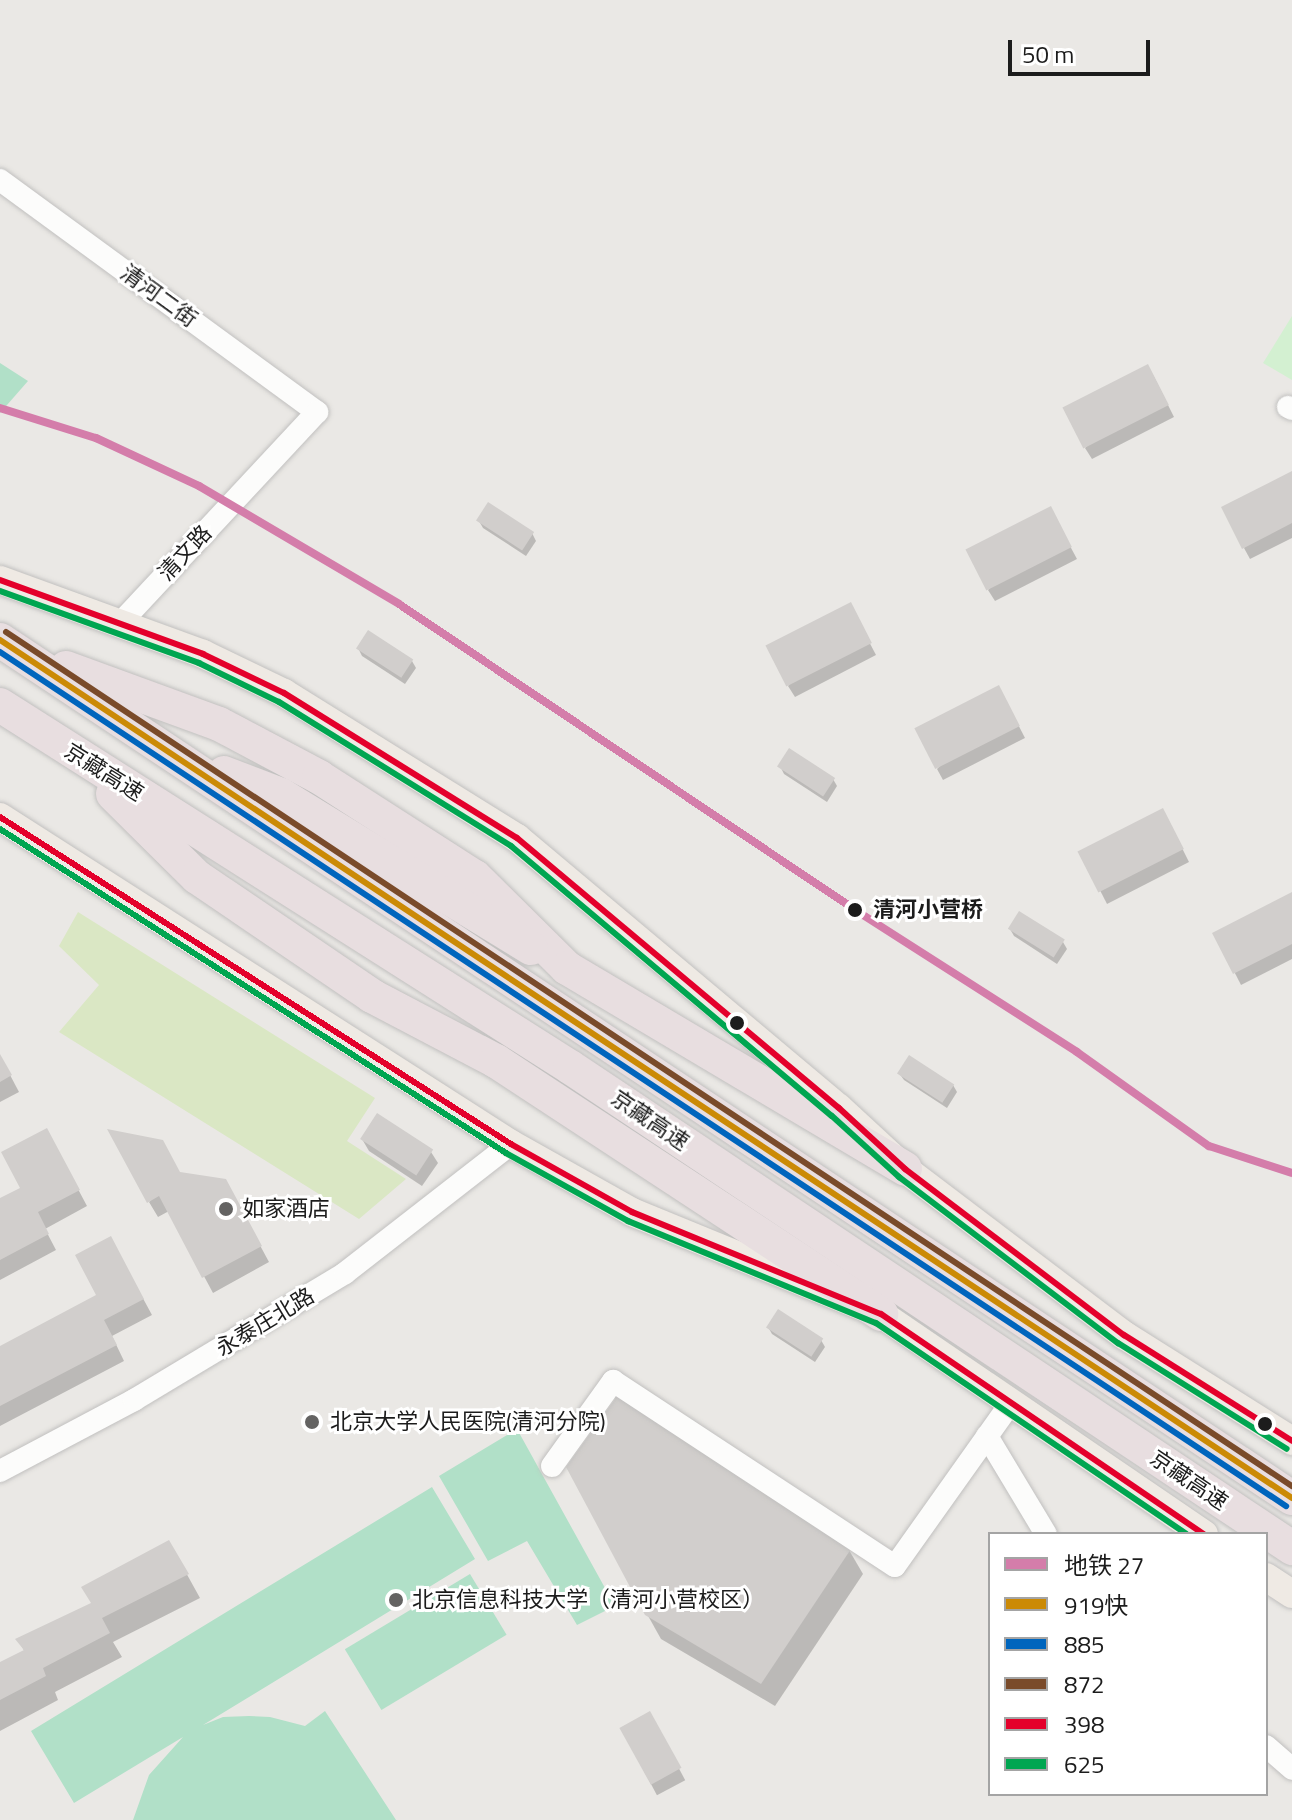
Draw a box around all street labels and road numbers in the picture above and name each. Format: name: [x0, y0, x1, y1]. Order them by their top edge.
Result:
street label: 清河二街: [116, 259, 202, 333]
street label: 清文路: [153, 520, 217, 586]
street label: 京藏高速: [60, 737, 148, 807]
street label: 京藏高速: [606, 1084, 694, 1156]
street label: 永泰庄北路: [211, 1282, 319, 1362]
street label: 京藏高速: [1145, 1444, 1233, 1516]

